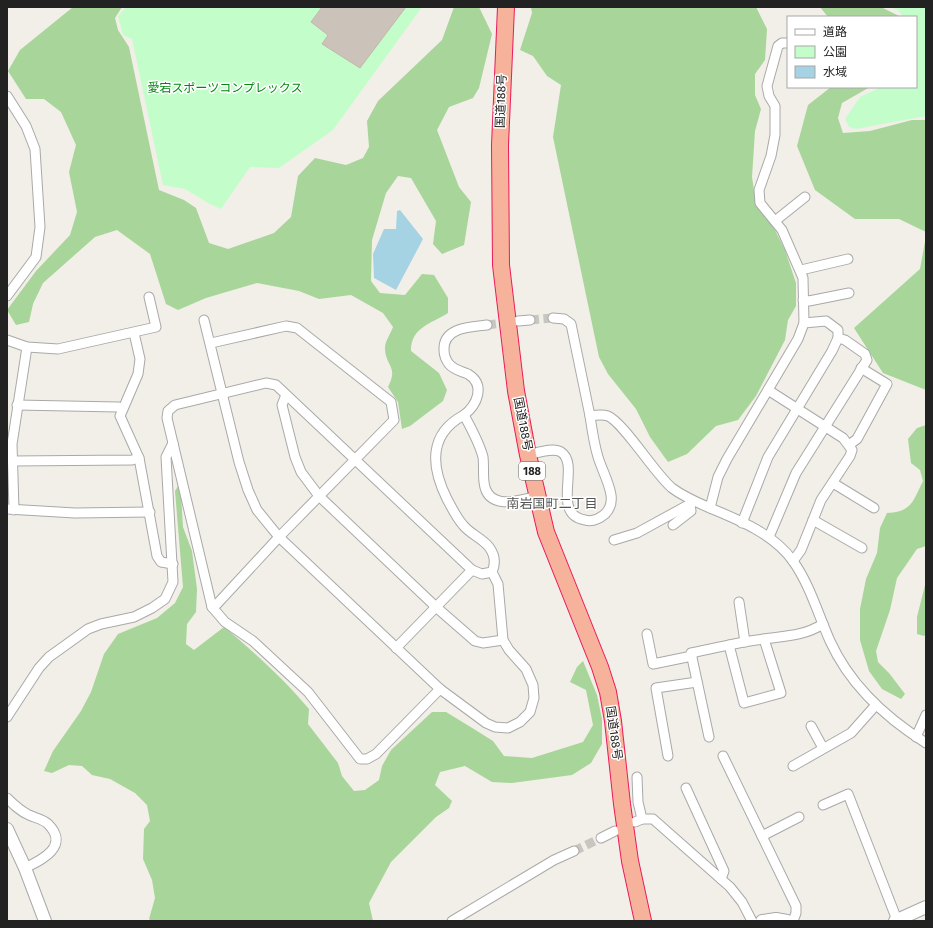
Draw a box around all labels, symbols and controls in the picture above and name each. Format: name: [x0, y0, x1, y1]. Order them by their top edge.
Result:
legend: [787, 16, 917, 88]
text: 道路: [823, 25, 847, 39]
text: 公園: [823, 45, 847, 59]
text: 水域: [823, 65, 847, 79]
street label: 国道188号: [493, 74, 509, 128]
park label: 愛宕スポーツコンプレックス: [147, 81, 303, 95]
street label: 国道188号: [511, 396, 535, 452]
road number: 188: [519, 462, 545, 480]
district label: 南岩国町二丁目: [506, 496, 598, 511]
street label: 国道188号: [603, 705, 625, 761]

